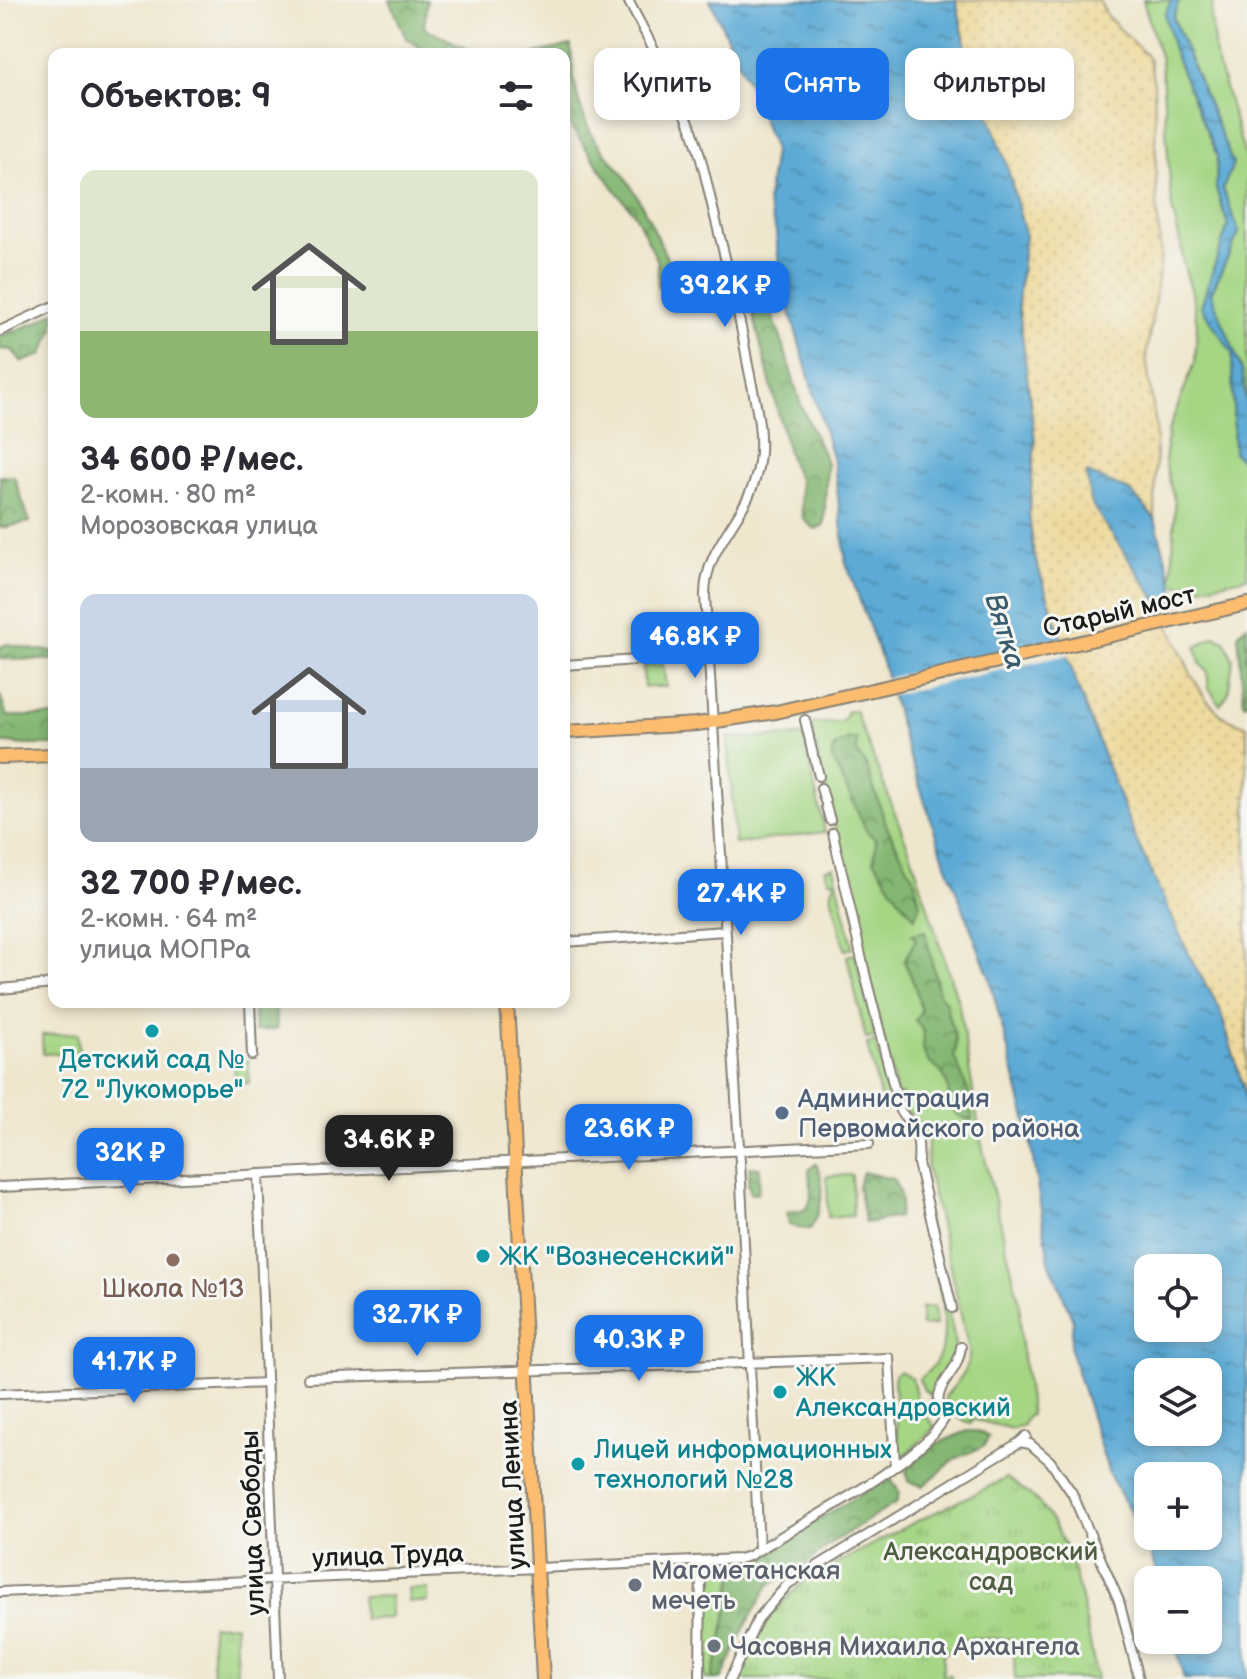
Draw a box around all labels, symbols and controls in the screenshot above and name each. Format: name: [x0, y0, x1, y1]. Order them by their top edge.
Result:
chip: Купить: [594, 48, 740, 120]
chip: Снять: [756, 48, 889, 120]
chip: Фильтры: [905, 48, 1074, 120]
icon: filters: [494, 74, 538, 118]
text: Объектов: 9: [80, 76, 271, 117]
icon: home: [237, 222, 381, 366]
pin: 39.2K ₽: [651, 261, 799, 329]
text: 39.2K ₽: [679, 271, 771, 302]
text: 34 600 ₽/мес.: [80, 439, 304, 480]
text: 2-комн. · 80 m²: [80, 480, 256, 511]
text: Морозовская улица: [80, 511, 318, 542]
street label: Старый мост: [1040, 580, 1198, 645]
water label: Вятка: [977, 589, 1032, 673]
pin: 46.8K ₽: [621, 612, 769, 680]
text: 46.8K ₽: [649, 622, 741, 653]
icon: home: [237, 646, 381, 790]
text: 32 700 ₽/мес.: [80, 863, 302, 904]
pin: 27.4K ₽: [667, 869, 815, 937]
text: 27.4K ₽: [696, 879, 786, 910]
text: 2-комн. · 64 m²: [80, 904, 257, 935]
text: улица МОПРа: [80, 935, 251, 966]
marker: Детский сад № 72 "Лукоморье": [143, 1022, 161, 1040]
place label: Детский сад № 72 "Лукоморье": [59, 1045, 245, 1106]
place label: Администрация Первомайского района: [797, 1084, 1080, 1145]
pin: 23.6K ₽: [555, 1104, 703, 1172]
marker: Администрация Первомайского района: [773, 1104, 791, 1122]
text: 23.6K ₽: [583, 1114, 675, 1145]
pin: 34.6K ₽: [315, 1115, 463, 1183]
text: 34.6K ₽: [343, 1125, 435, 1156]
pin: 32K ₽: [74, 1128, 186, 1196]
text: 32K ₽: [95, 1138, 165, 1169]
place label: ЖК "Вознесенский": [499, 1242, 734, 1273]
marker: ЖК "Вознесенский": [474, 1247, 492, 1265]
marker: Школа №13: [164, 1251, 182, 1269]
map controls: [1134, 1254, 1222, 1654]
button: locate: [1134, 1254, 1222, 1342]
place label: Школа №13: [102, 1274, 244, 1305]
pin: 32.7K ₽: [343, 1290, 491, 1358]
text: 32.7K ₽: [372, 1300, 462, 1331]
pin: 40.3K ₽: [565, 1315, 713, 1383]
text: 40.3K ₽: [593, 1325, 685, 1356]
pin: 41.7K ₽: [60, 1337, 208, 1405]
text: 41.7K ₽: [91, 1347, 177, 1378]
button: layers: [1134, 1358, 1222, 1446]
place label: ЖК Александровский: [795, 1363, 1011, 1424]
marker: ЖК Александровский: [771, 1383, 789, 1401]
street label: улица Ленина: [494, 1400, 533, 1570]
street label: улица Свободы: [235, 1430, 272, 1616]
place label: Лицей информационных технологий №28: [593, 1435, 892, 1496]
marker: Лицей информационных технологий №28: [569, 1455, 587, 1473]
button: +: [1134, 1462, 1222, 1550]
park label: Александровский сад: [883, 1537, 1098, 1598]
street label: улица Труда: [312, 1538, 465, 1575]
place label: Магометанская мечеть: [651, 1556, 840, 1617]
button: −: [1134, 1566, 1222, 1654]
marker: Магометанская мечеть: [626, 1576, 644, 1594]
place label: Часовня Михаила Архангела: [730, 1632, 1080, 1663]
marker: Часовня Михаила Архангела: [705, 1637, 723, 1655]

